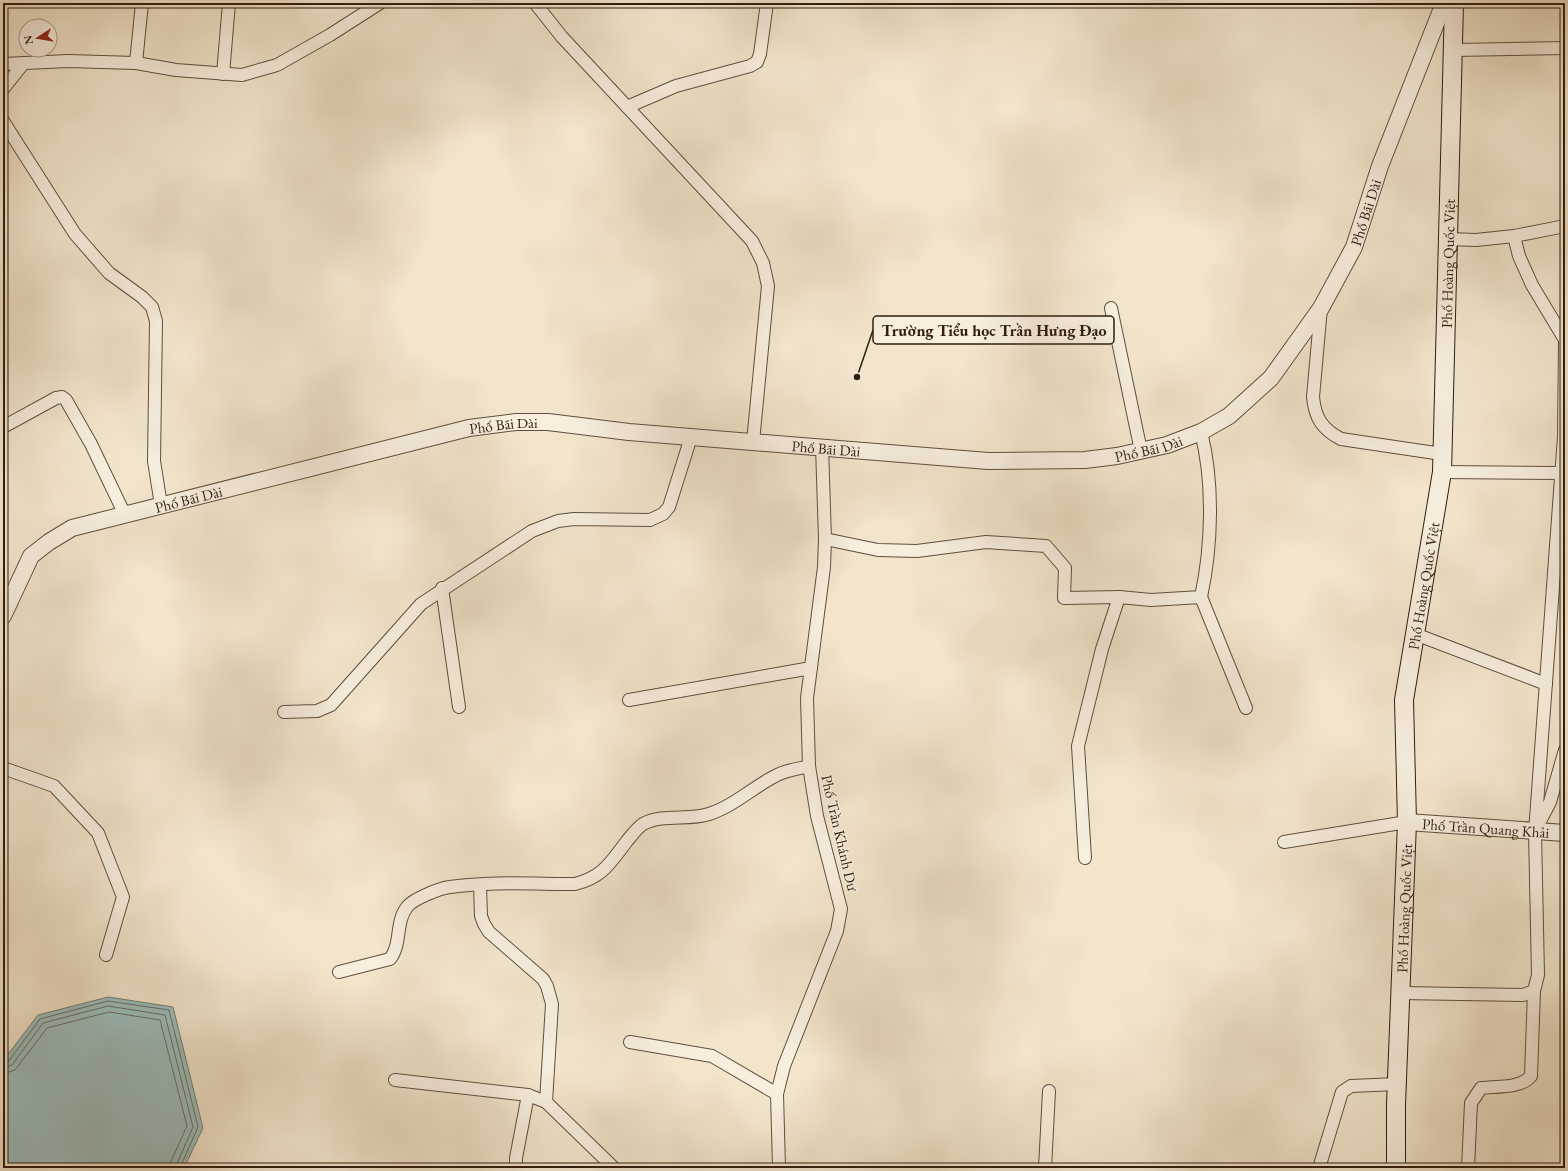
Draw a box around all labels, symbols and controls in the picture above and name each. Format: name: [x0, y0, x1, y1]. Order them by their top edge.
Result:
north arrow: [18, 18, 58, 58]
text: N: [20, 34, 36, 46]
street label: Phố Bãi Dài: [1346, 176, 1385, 248]
street label: Phố Hoàng Quốc Việt: [1436, 198, 1458, 328]
callout: Trường Tiểu học Trần Hưng Đạo: [873, 316, 1114, 344]
text: Trường Tiểu học Trần Hưng Đạo: [881, 320, 1107, 341]
street label: Phố Bãi Dài: [468, 412, 538, 437]
street label: Phố Bãi Dài: [1113, 430, 1185, 466]
street label: Phố Bãi Dài: [791, 436, 861, 460]
street label: Phố Bãi Dài: [153, 481, 224, 516]
street label: Phố Hoàng Quốc Việt: [1403, 520, 1443, 651]
street label: Phố Trần Khánh Dư: [817, 773, 863, 894]
street label: Phố Trần Quang Khải: [1422, 814, 1550, 841]
street label: Phố Hoàng Quốc Việt: [1392, 843, 1416, 973]

